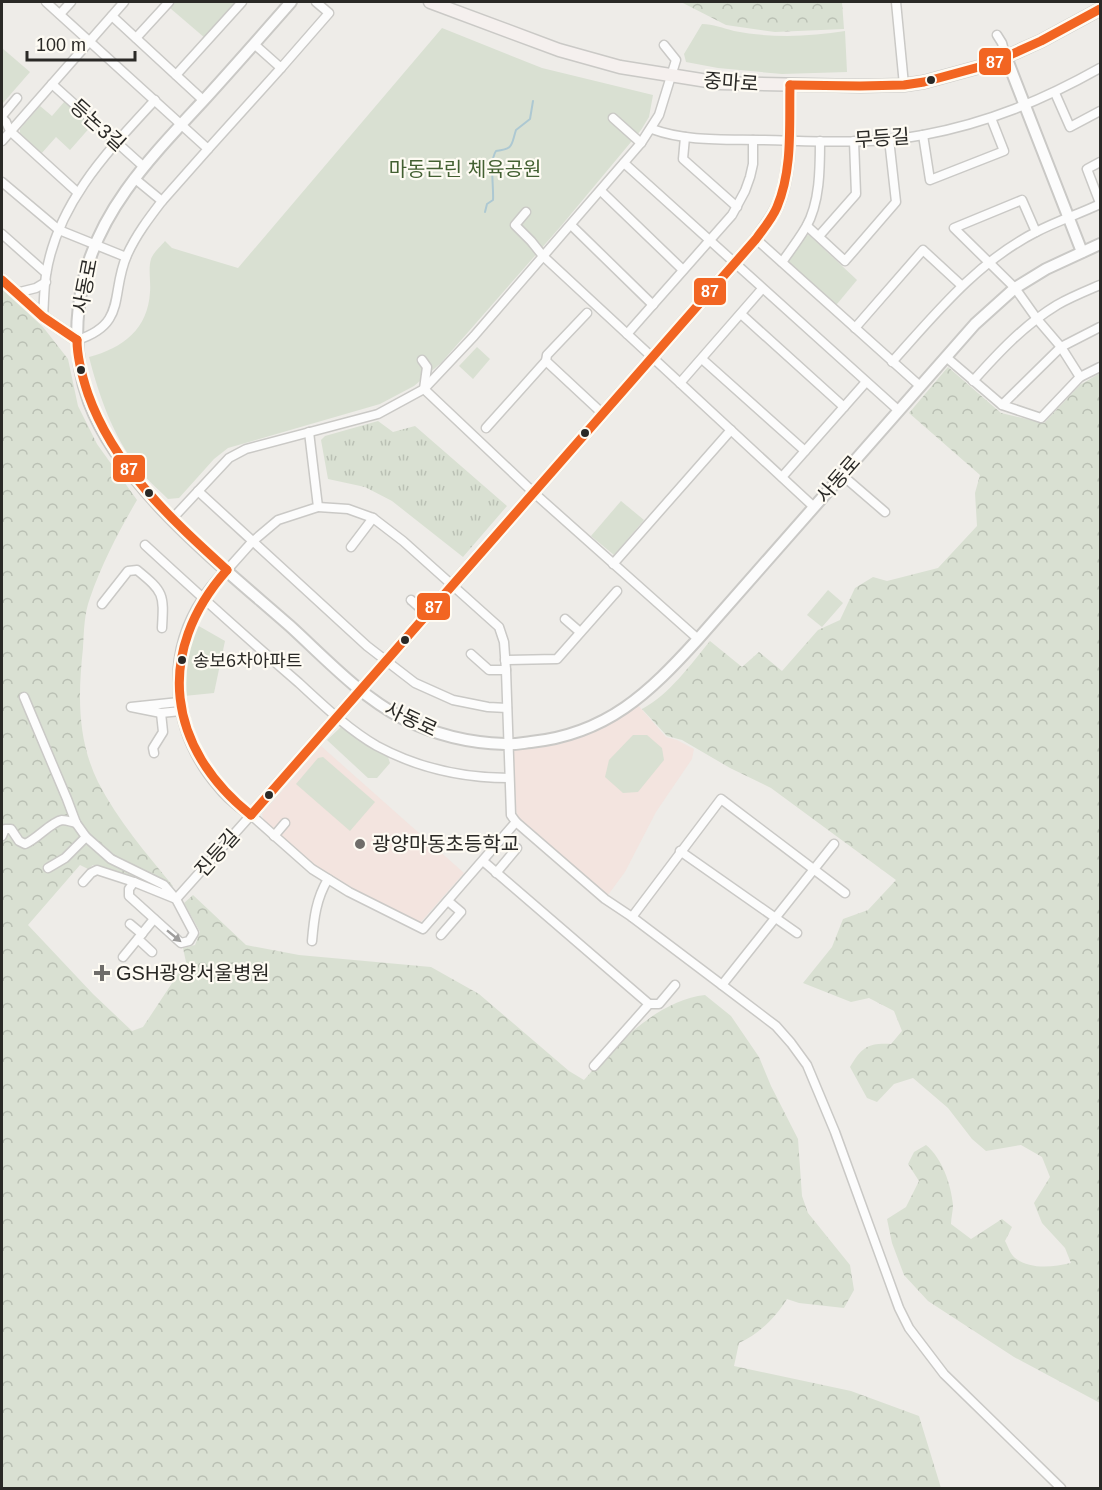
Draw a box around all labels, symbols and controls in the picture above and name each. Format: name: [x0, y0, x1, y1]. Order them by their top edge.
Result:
scale bar: [27, 24, 135, 62]
text: 100 m: [36, 35, 86, 55]
line badge: 87: [978, 47, 1012, 76]
text: 87: [986, 54, 1004, 71]
street label: 중마로: [703, 69, 759, 95]
unlabelled marker: [925, 74, 937, 86]
street label: 등논3길: [66, 95, 130, 155]
street label: 무등길: [854, 125, 910, 151]
park label: 마동근린 체육공원: [389, 158, 541, 180]
street label: 사동로: [69, 257, 101, 315]
line badge: 87: [693, 277, 727, 306]
text: 87: [701, 283, 719, 300]
unlabelled marker: [75, 364, 87, 376]
unlabelled marker: [579, 427, 591, 439]
street label: 사동로: [812, 451, 864, 507]
line badge: 87: [112, 454, 146, 483]
text: 87: [120, 461, 138, 478]
unlabelled marker: [143, 487, 155, 499]
line badge: 87: [416, 592, 451, 621]
text: 87: [425, 599, 443, 616]
unlabelled marker: [399, 634, 411, 646]
place label: 송보6차아파트: [193, 651, 302, 671]
marker: 송보6차아파트: [176, 654, 188, 666]
street label: 사동로: [381, 697, 441, 741]
unlabelled marker: [263, 789, 275, 801]
street label: 진등길: [190, 825, 244, 881]
place label: 광양마동초등학교: [372, 833, 519, 855]
marker: 광양마동초등학교: [353, 837, 367, 851]
one-way arrow: [166, 930, 182, 943]
place label: GSH광양서울병원: [116, 962, 270, 984]
marker: GSH광양서울병원: [93, 964, 111, 982]

